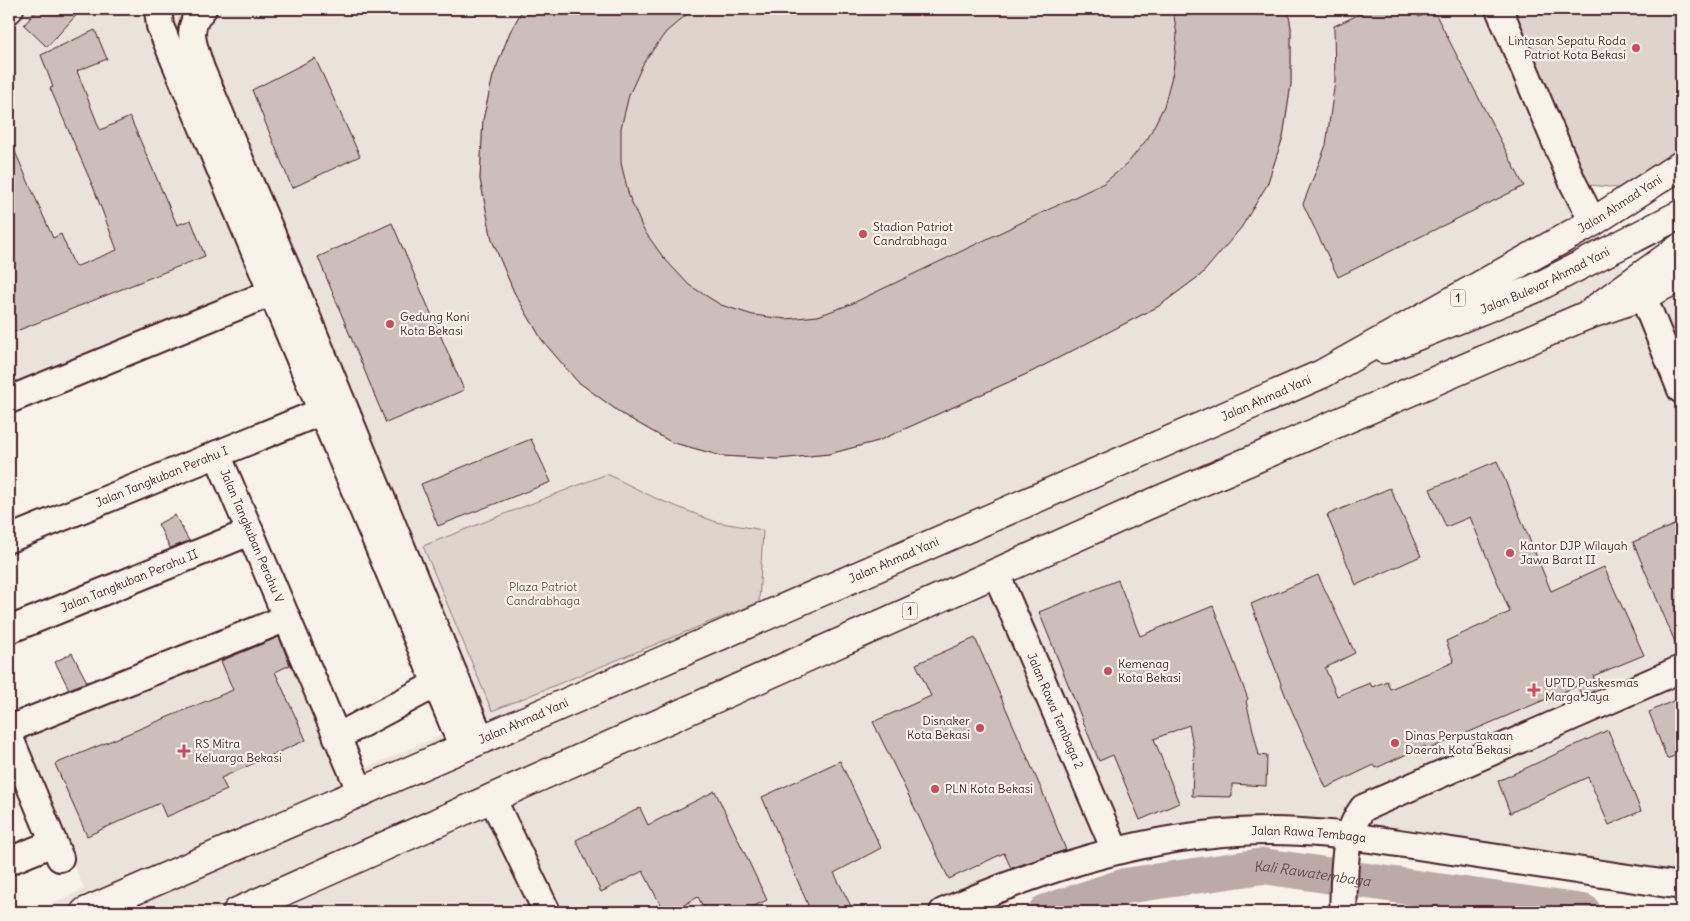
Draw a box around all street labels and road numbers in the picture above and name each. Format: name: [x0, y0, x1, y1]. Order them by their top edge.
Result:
street label: Jalan Ahmad Yani: [1575, 171, 1664, 236]
street label: Jalan Bulevar Ahmad Yani: [1478, 244, 1612, 317]
road number: 1: [1450, 290, 1466, 306]
street label: Jalan Ahmad Yani: [1219, 372, 1313, 424]
street label: Jalan Tangkuban Perahu I: [93, 443, 230, 510]
street label: Jalan Tangkuban Perahu V: [217, 467, 287, 605]
street label: Jalan Ahmad Yani: [846, 534, 941, 586]
street label: Jalan Tangkuban Perahu II: [58, 546, 200, 615]
road number: 1: [902, 602, 918, 620]
street label: Jalan Rawa Tembaga 2: [1024, 650, 1087, 771]
street label: Jalan Ahmad Yani: [476, 695, 570, 747]
street label: Jalan Rawa Tembaga: [1251, 823, 1367, 845]

